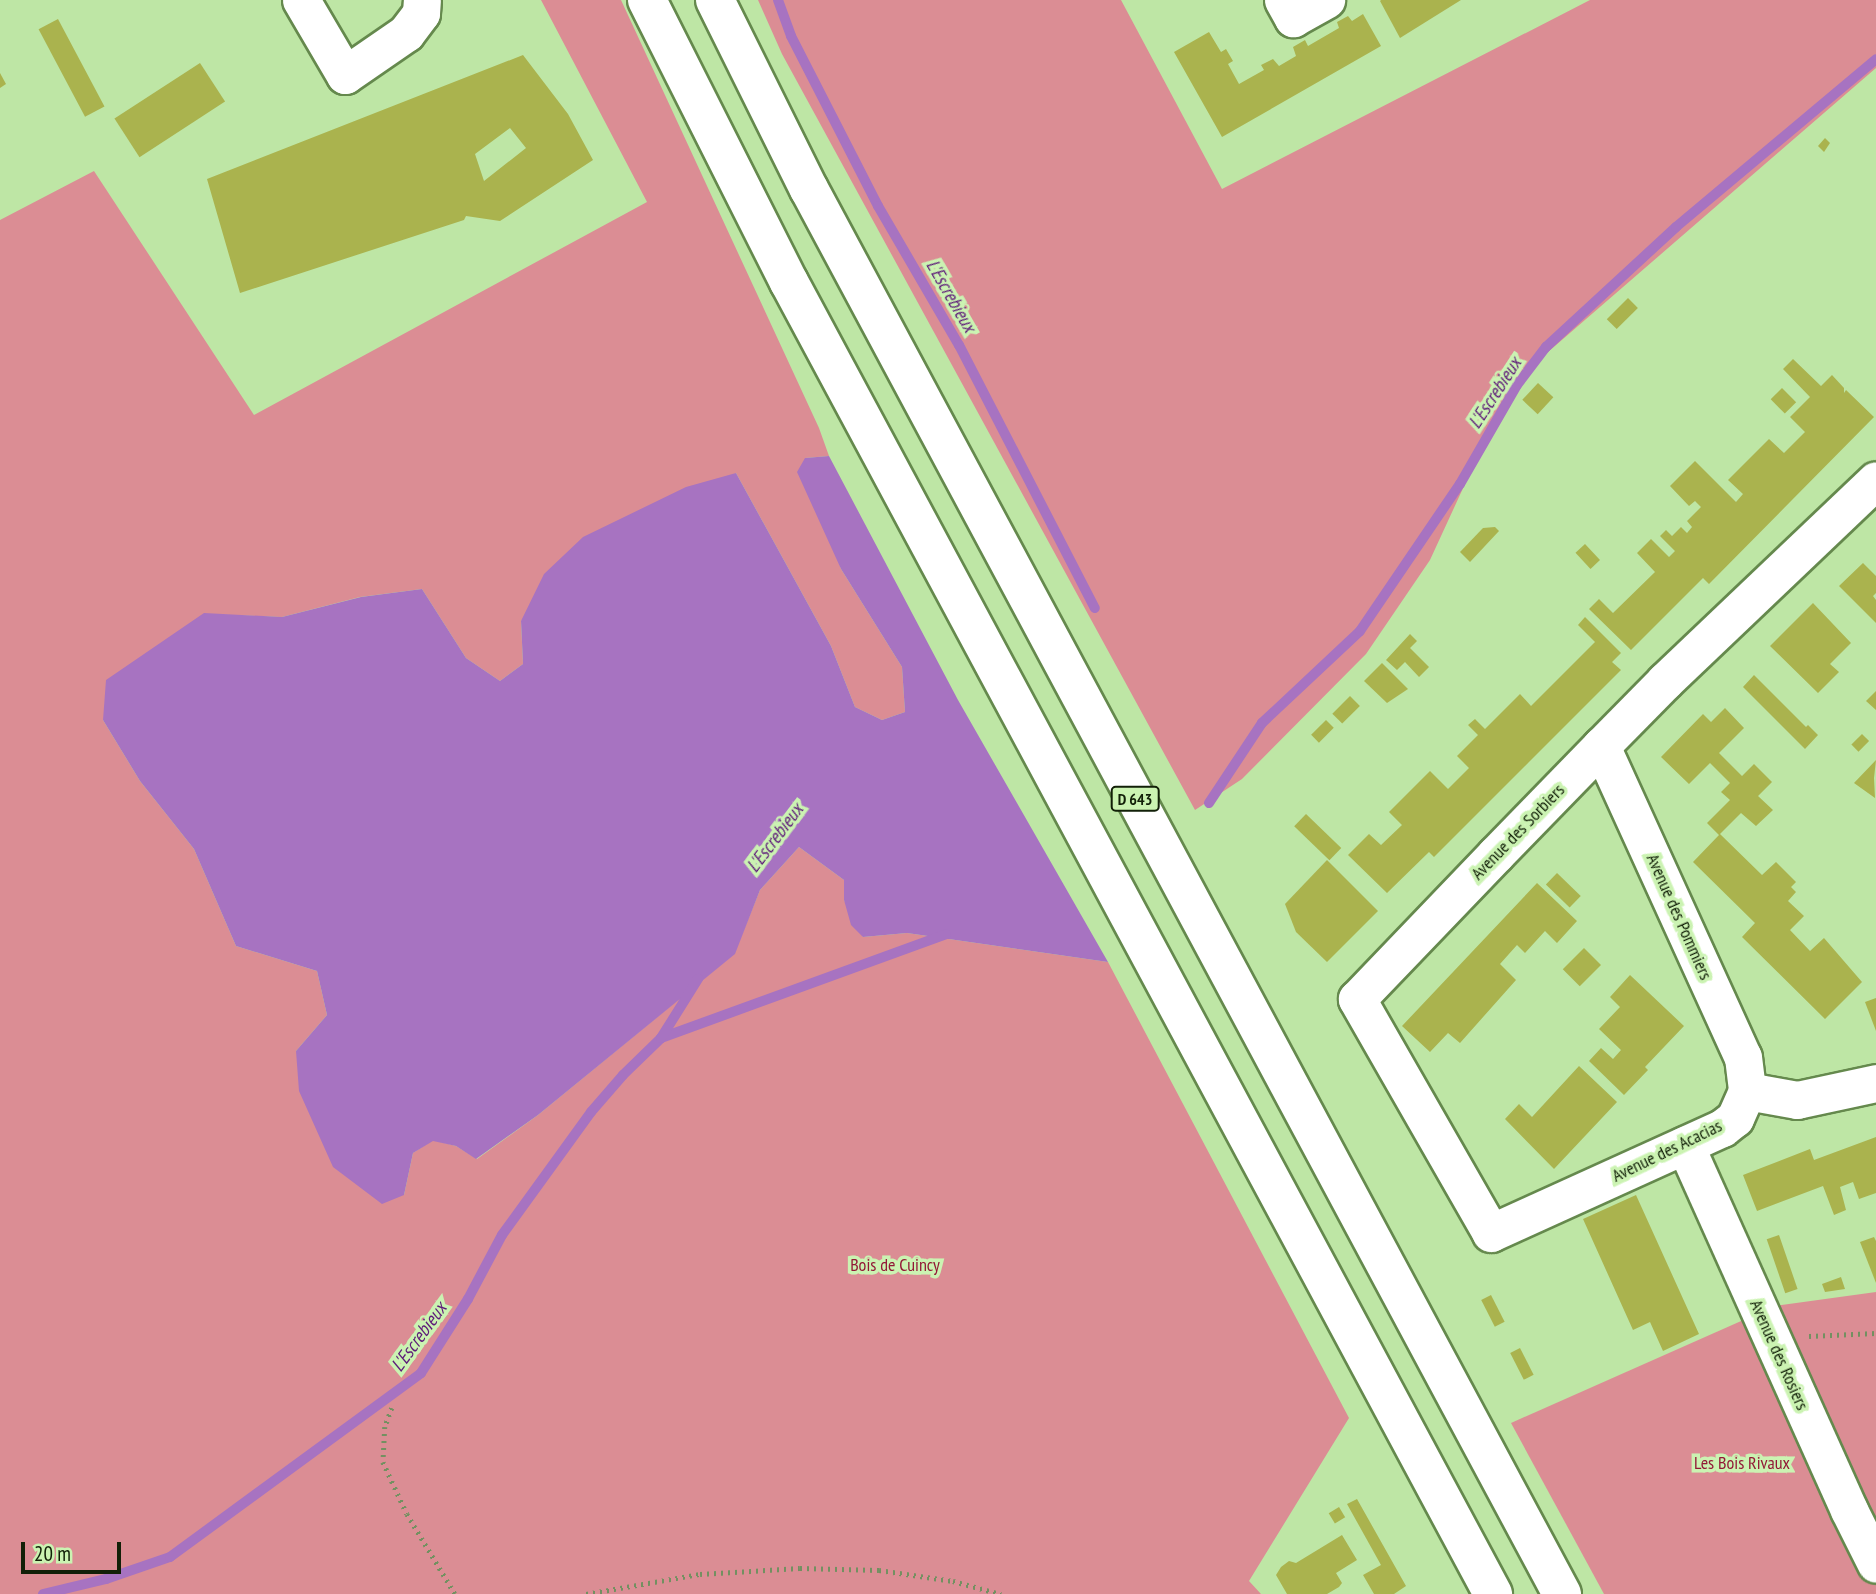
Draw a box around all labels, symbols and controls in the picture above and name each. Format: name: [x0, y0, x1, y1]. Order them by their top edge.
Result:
water label: L'Escrebieux: [921, 256, 981, 336]
water label: L'Escrebieux: [1464, 353, 1526, 433]
street label: Avenue des Sorbiers: [1467, 780, 1569, 884]
road number: D 643: [1110, 786, 1160, 812]
water label: L'Escrebieux: [742, 799, 808, 877]
street label: Avenue des Pommiers: [1642, 851, 1716, 983]
street label: Avenue des Acacias: [1608, 1115, 1726, 1187]
park label: Bois de Cuincy: [850, 1254, 940, 1276]
street label: Avenue des Rosiers: [1745, 1296, 1813, 1414]
water label: L'Escrebieux: [386, 1298, 452, 1376]
park label: Les Bois Rivaux: [1694, 1452, 1790, 1474]
scale bar: [24, 1528, 124, 1572]
text: 20 m: [34, 1540, 71, 1567]

